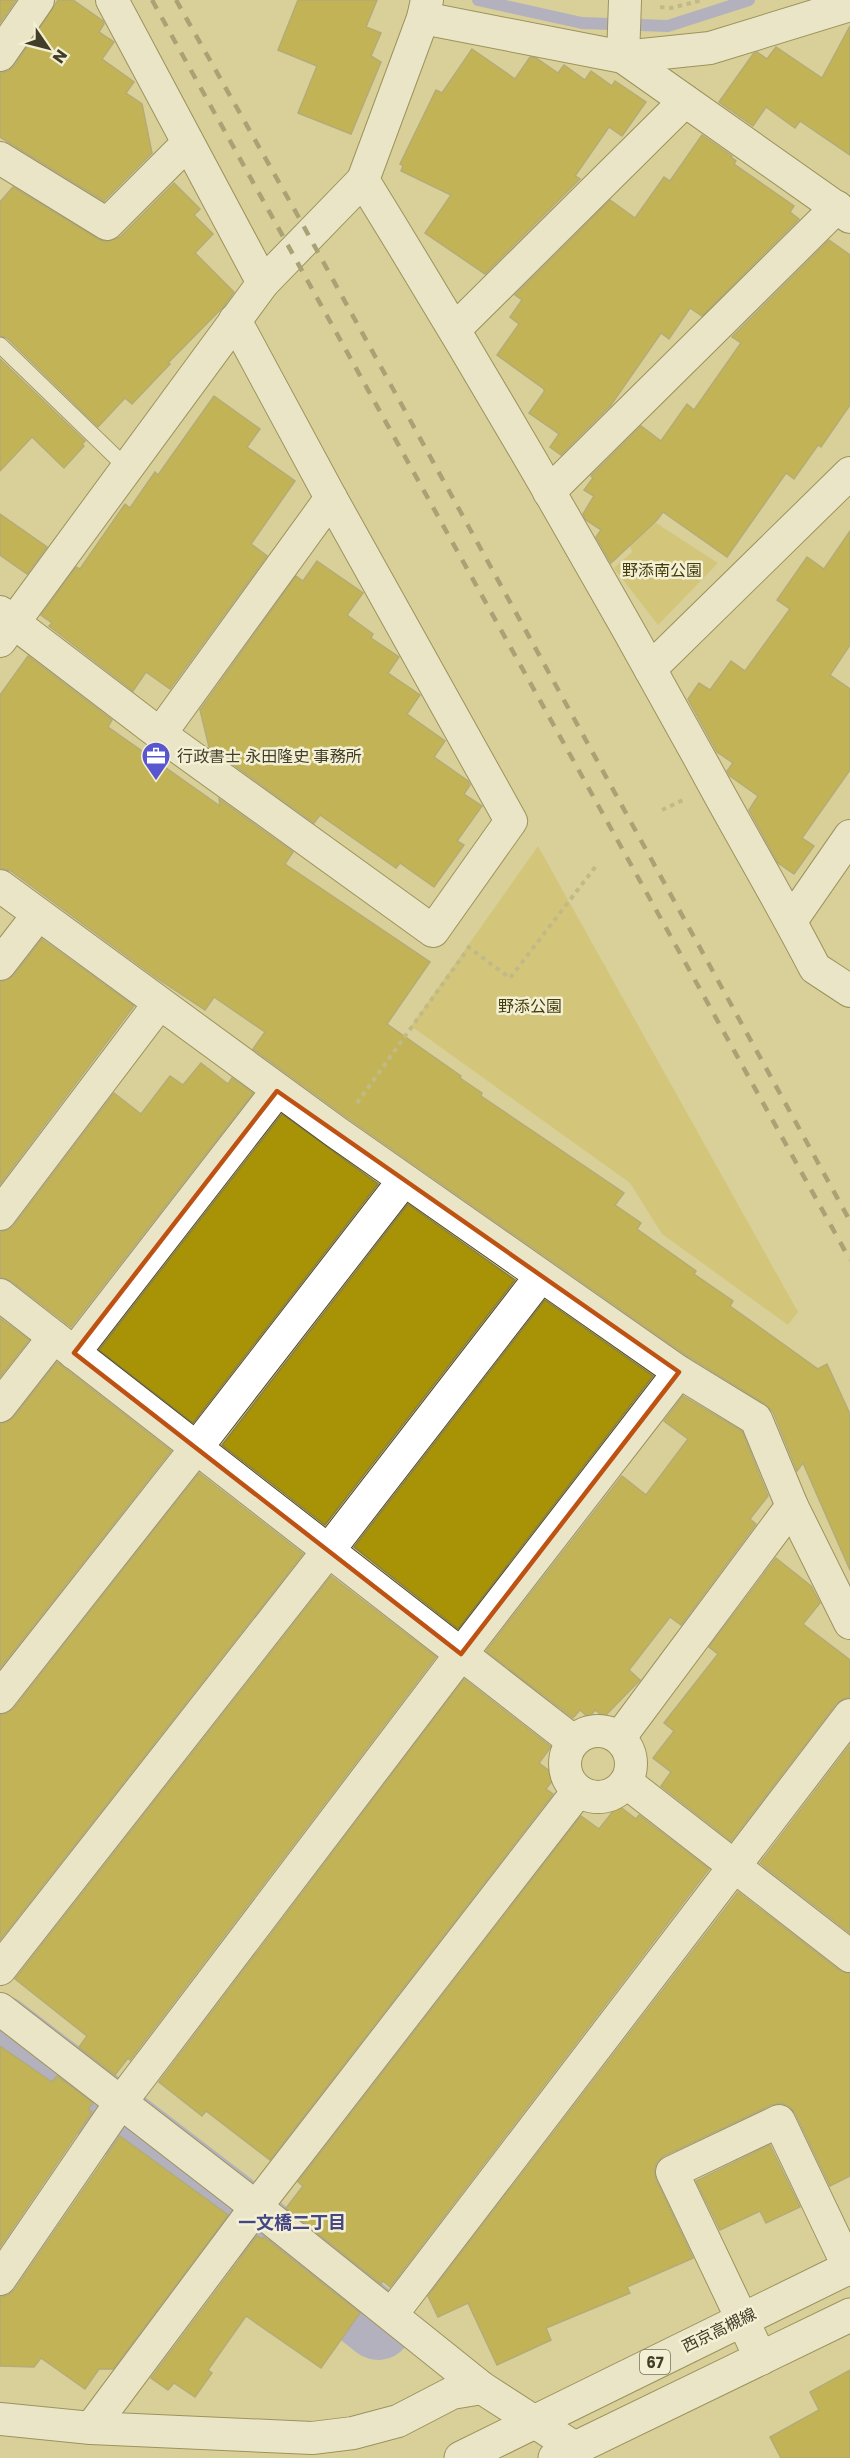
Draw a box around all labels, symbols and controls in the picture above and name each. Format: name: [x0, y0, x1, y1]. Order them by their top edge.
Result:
north arrow: [18, 18, 78, 78]
text: N: [47, 45, 73, 68]
park label: 野添南公園: [622, 559, 702, 582]
office icon: 行政書士 永田隆史 事務所: [140, 740, 172, 782]
place label: 行政書士 永田隆史 事務所: [177, 745, 362, 768]
park label: 野添公園: [498, 995, 562, 1018]
district label: 一文橋二丁目: [238, 2210, 346, 2235]
street label: 西京高槻線: [678, 2302, 760, 2358]
road number: 67: [640, 2350, 670, 2374]

